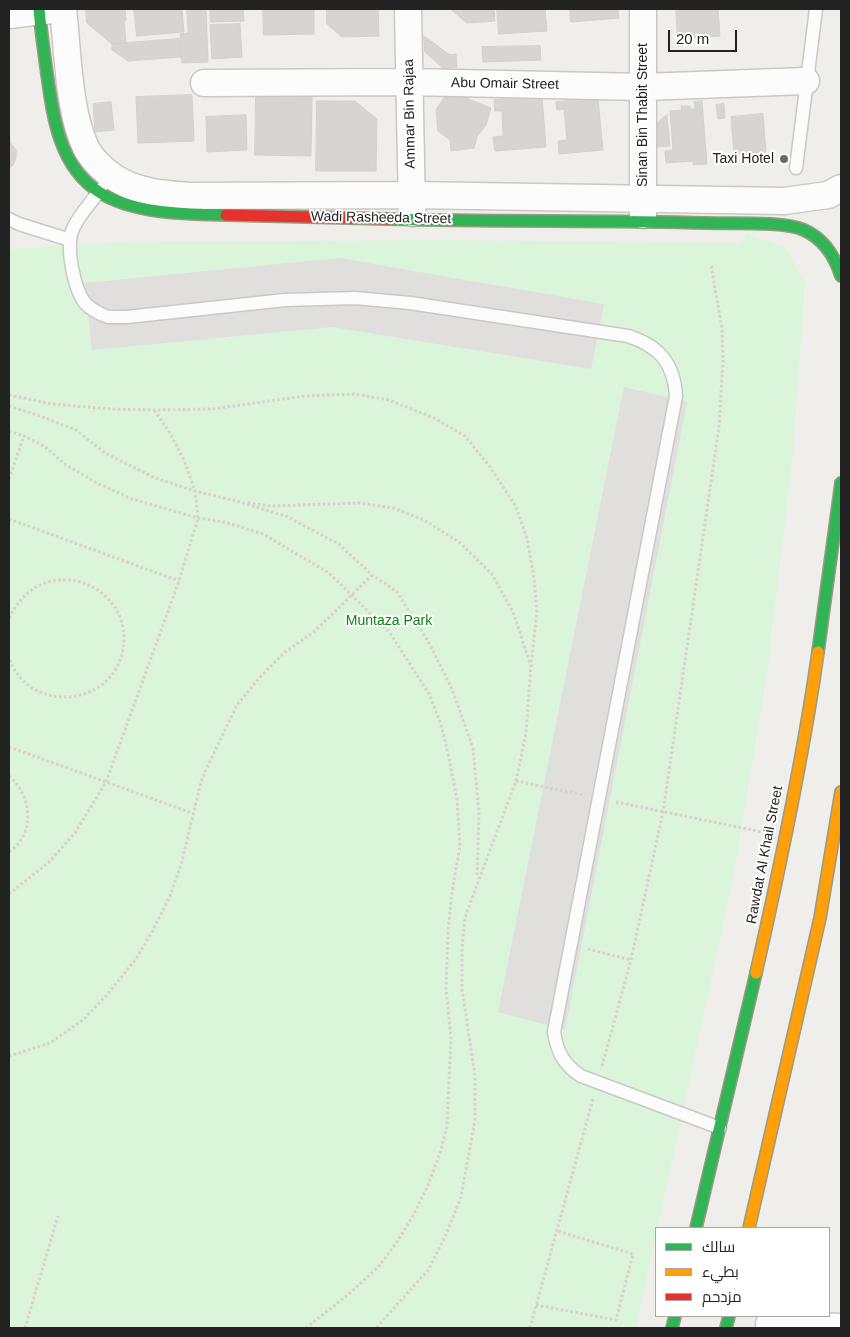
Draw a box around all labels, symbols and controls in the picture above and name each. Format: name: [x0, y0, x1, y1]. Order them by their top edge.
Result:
scale bar: [670, 20, 739, 52]
text: 20 m: [676, 30, 709, 47]
street label: Sinan Bin Thabit Street: [635, 43, 651, 187]
street label: Ammar Bin Rajaa: [401, 59, 419, 169]
street label: Abu Omair Street: [451, 75, 559, 93]
place label: Taxi Hotel: [713, 151, 774, 167]
marker: Taxi Hotel: [778, 153, 790, 165]
street label: Wadi Rasheeda Street: [311, 208, 451, 228]
park label: Muntaza Park: [346, 613, 432, 629]
street label: Rawdat Al Khail Street: [743, 785, 787, 925]
legend: [655, 1227, 830, 1317]
text: سالك: [702, 1238, 735, 1255]
text: بطيء: [702, 1263, 739, 1280]
text: مزدحم: [702, 1288, 742, 1305]

